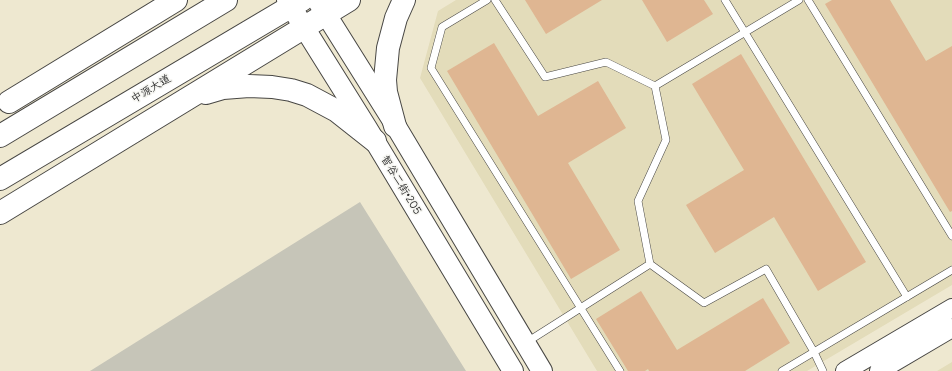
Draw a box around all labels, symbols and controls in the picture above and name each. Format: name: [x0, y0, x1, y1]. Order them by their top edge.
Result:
street label: 中源大道: [129, 72, 173, 106]
street label: 智谷二街•205: [378, 153, 424, 217]

